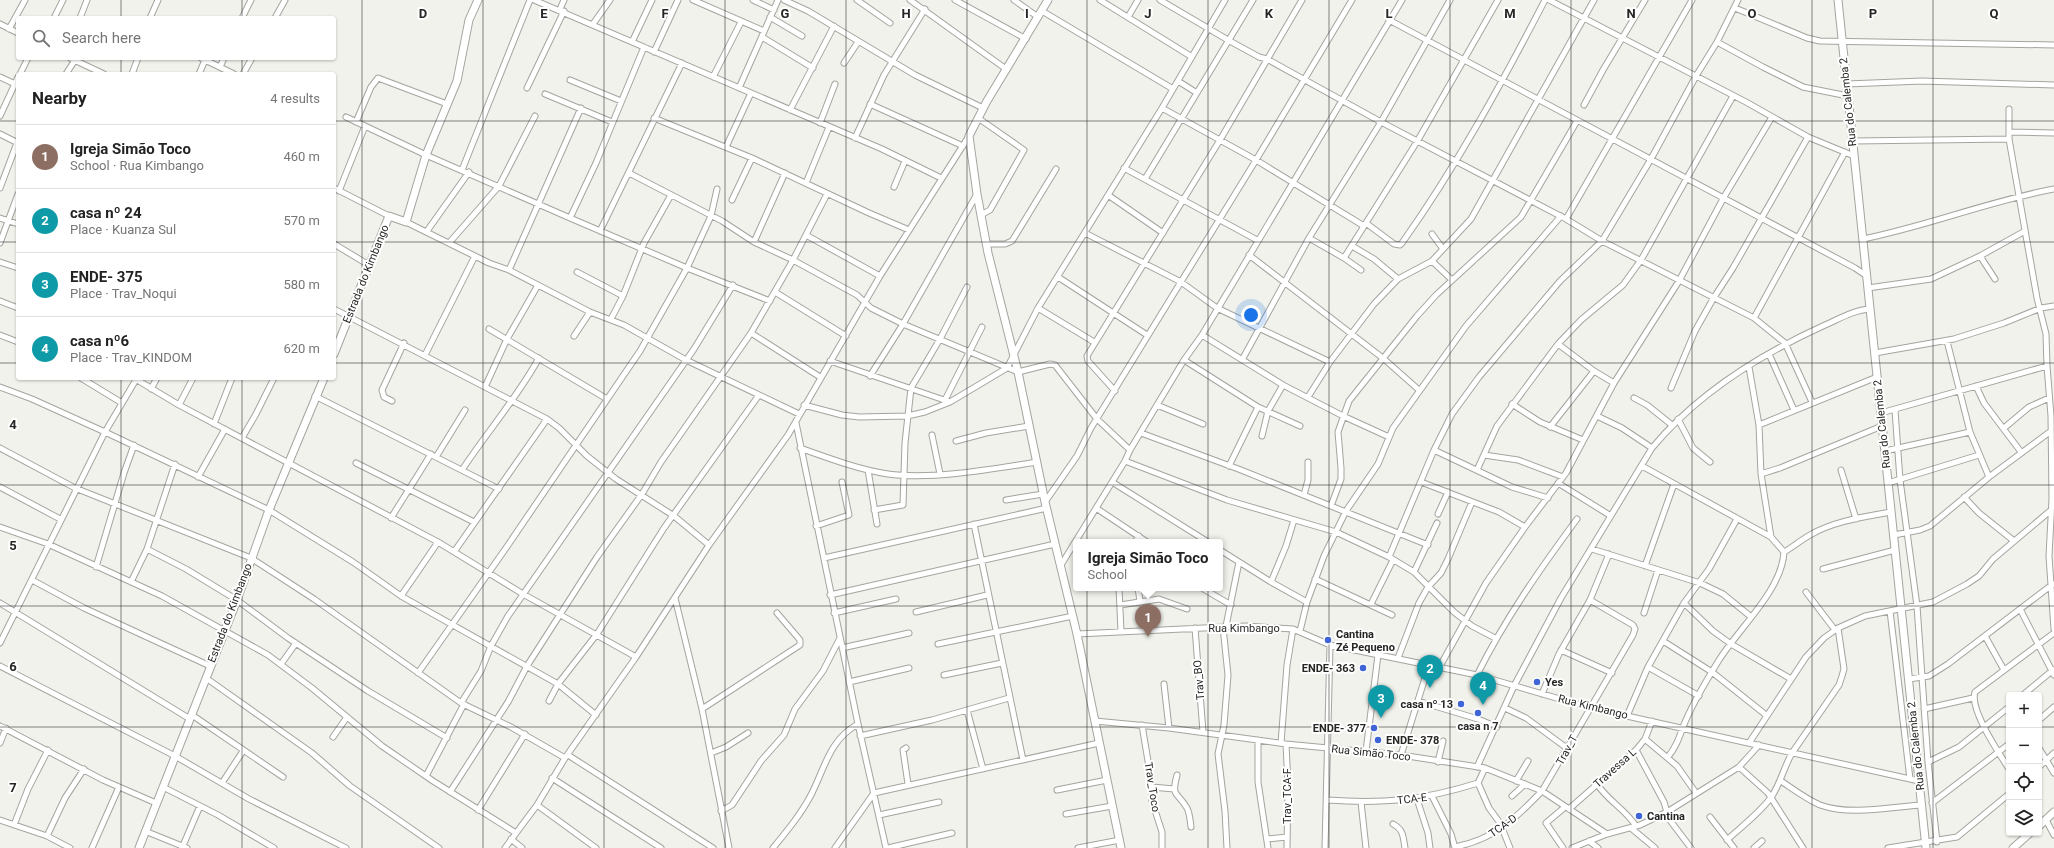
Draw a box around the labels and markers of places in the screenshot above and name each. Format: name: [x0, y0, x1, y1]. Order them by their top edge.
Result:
pin: 1: [1135, 604, 1161, 637]
place label: Cantina Zé Pequeno: [1336, 628, 1395, 654]
marker: Cantina Zé Pequeno: [1323, 635, 1333, 645]
pin: 2: [1417, 655, 1443, 688]
place label: ENDE- 363: [1302, 662, 1355, 675]
marker: ENDE- 363: [1358, 663, 1368, 673]
pin: 4: [1470, 672, 1496, 705]
place label: Yes: [1545, 676, 1563, 689]
marker: Yes: [1532, 677, 1542, 687]
pin: 3: [1368, 685, 1394, 718]
place label: casa nº 13: [1401, 698, 1453, 711]
marker: casa nº 13: [1456, 699, 1466, 709]
marker: casa n 7: [1473, 708, 1483, 718]
place label: casa n 7: [1457, 720, 1499, 733]
place label: ENDE- 377: [1313, 722, 1366, 735]
marker: ENDE- 377: [1369, 723, 1379, 733]
place label: ENDE- 378: [1386, 734, 1439, 747]
marker: ENDE- 378: [1373, 735, 1383, 745]
place label: Cantina: [1647, 810, 1685, 823]
marker: Cantina: [1634, 811, 1644, 821]

